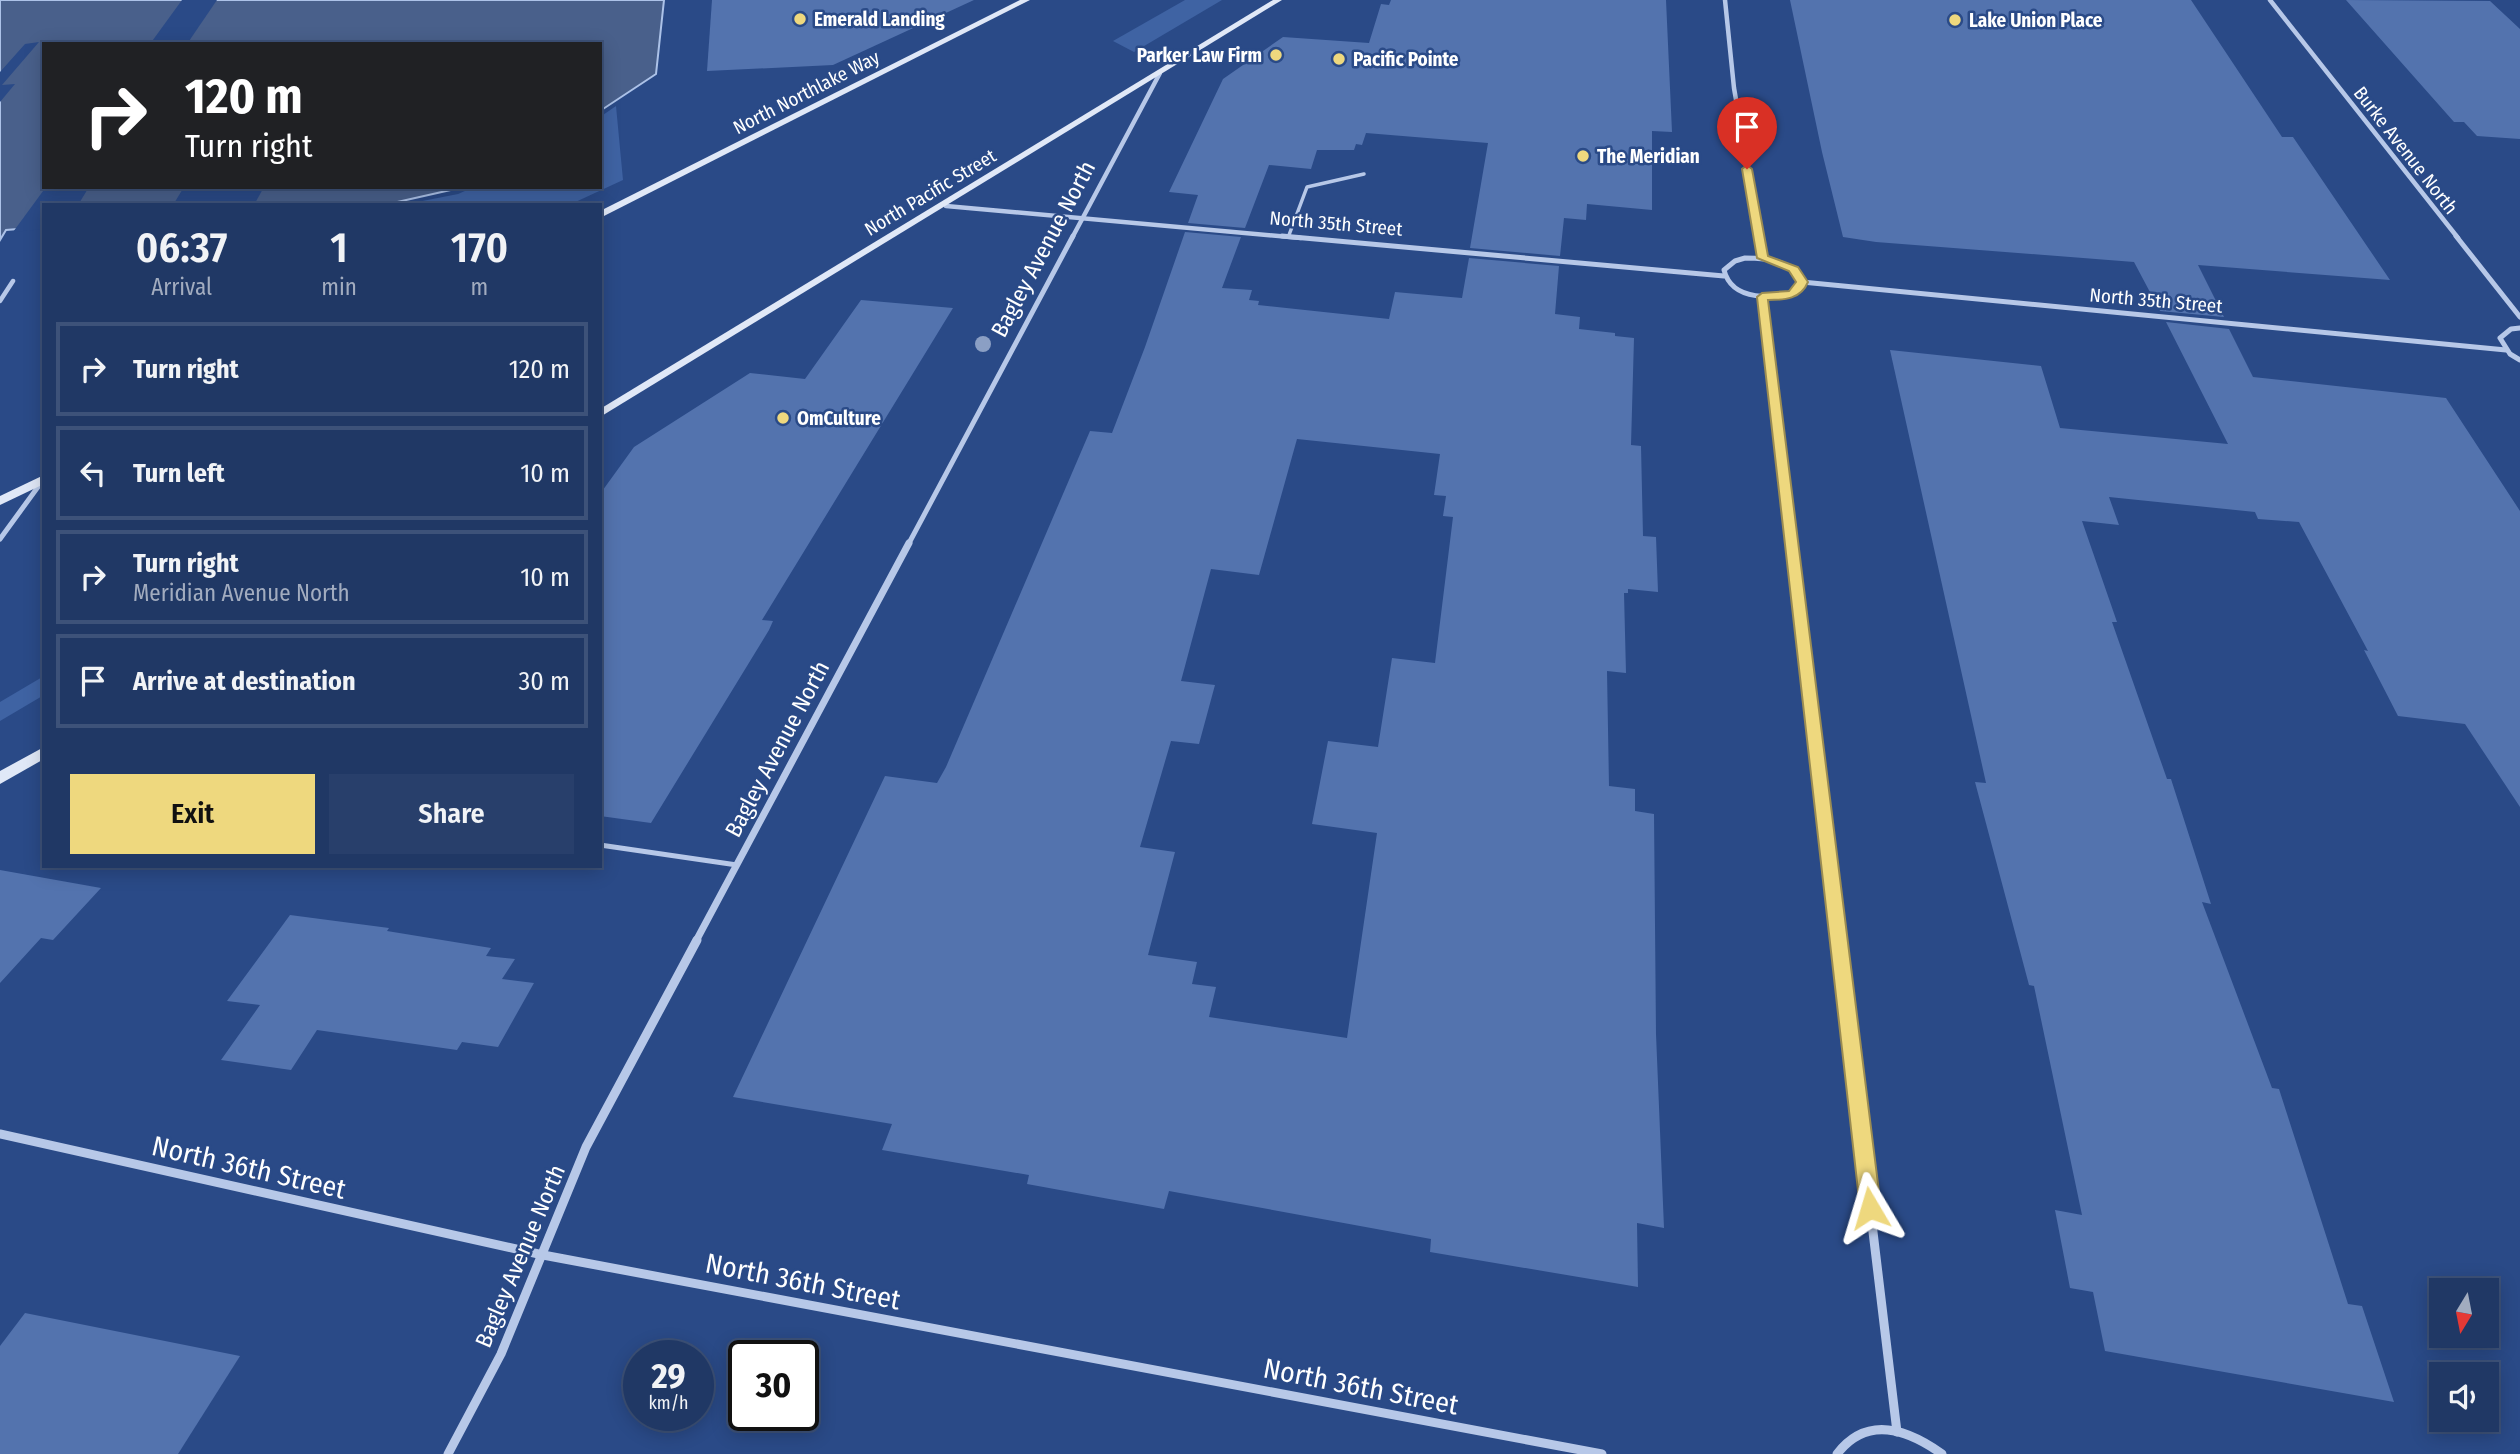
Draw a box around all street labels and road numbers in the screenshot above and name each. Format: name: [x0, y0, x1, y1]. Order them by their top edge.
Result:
street label: North Northlake Way: [729, 45, 884, 139]
street label: Burke Avenue North: [2349, 82, 2463, 219]
street label: North Pacific Street: [860, 144, 1001, 241]
street label: Bagley Avenue North: [985, 156, 1101, 342]
street label: North 35th Street: [1268, 206, 1404, 241]
street label: North 35th Street: [2088, 283, 2224, 318]
street label: Bagley Avenue North: [719, 656, 835, 842]
street label: North 36th Street: [149, 1129, 350, 1206]
street label: Bagley Avenue North: [469, 1161, 571, 1351]
street label: North 36th Street: [703, 1246, 904, 1317]
street label: North 36th Street: [1261, 1351, 1462, 1422]

